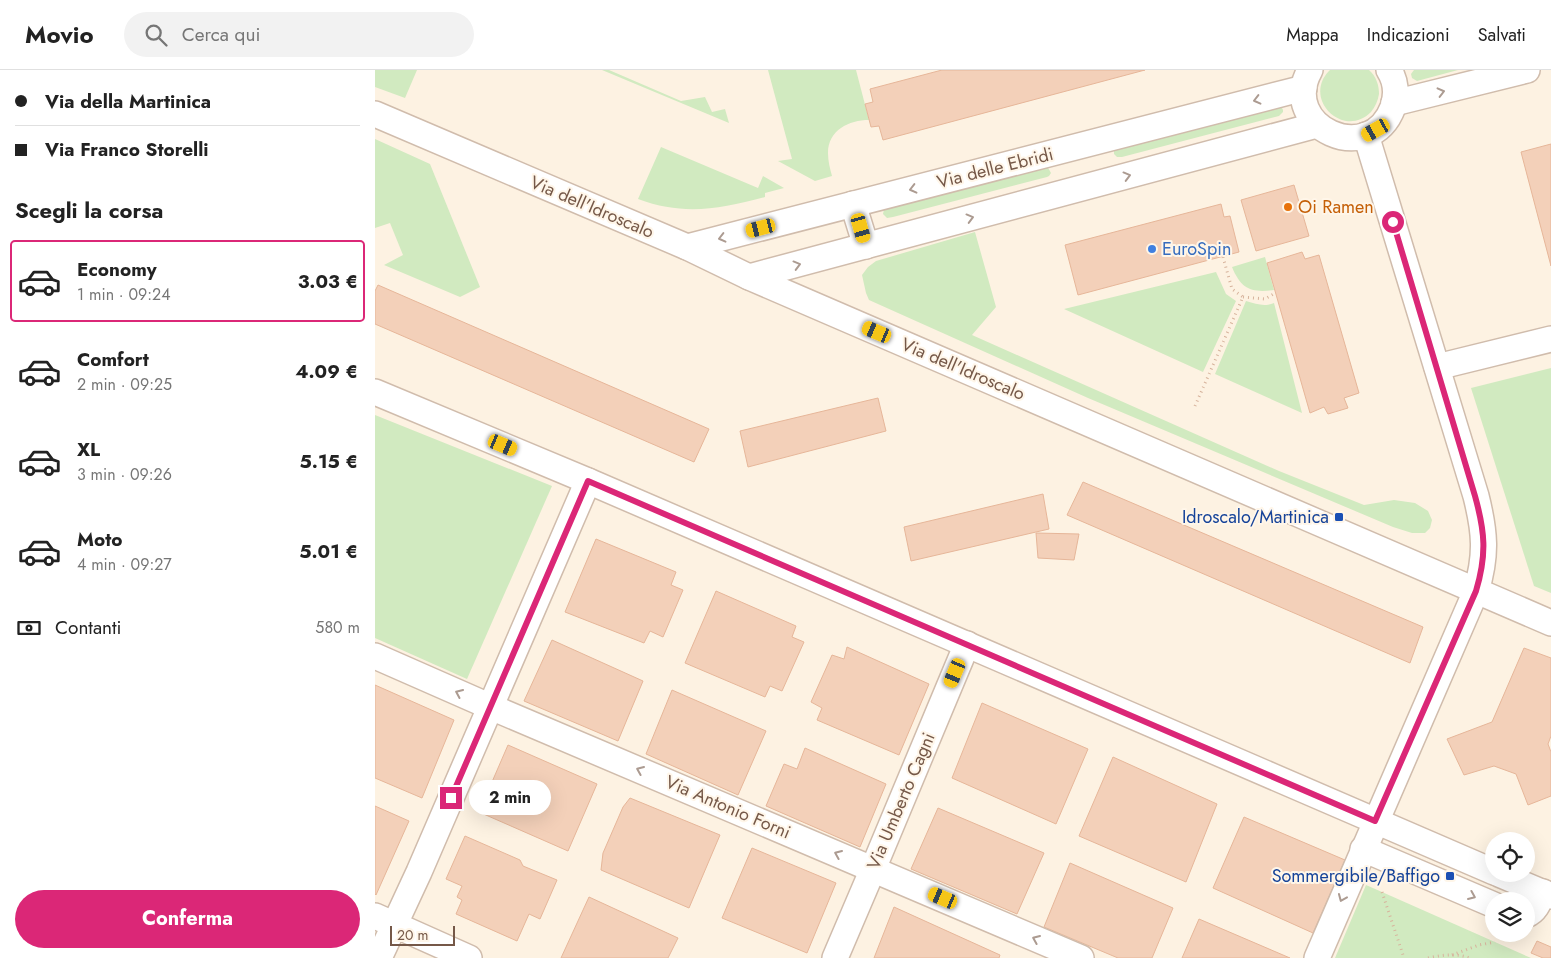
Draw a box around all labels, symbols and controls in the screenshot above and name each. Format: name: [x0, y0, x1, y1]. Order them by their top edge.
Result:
search box: [124, 12, 474, 57]
text: Movio: [25, 17, 94, 52]
icon: search: [142, 21, 170, 49]
text: Cerca qui: [182, 21, 260, 48]
text: Mappa: [1286, 22, 1339, 48]
text: Indicazioni: [1367, 22, 1450, 48]
text: Salvati: [1478, 22, 1526, 48]
one-way arrow: [1437, 87, 1446, 98]
text: Via della Martinica: [45, 88, 211, 115]
one-way arrow: [1253, 95, 1261, 105]
car: [1359, 116, 1392, 144]
text: Via Franco Storelli: [45, 136, 209, 163]
street label: Via delle Ebridi: [934, 141, 1056, 195]
street label: Via dell'Idroscalo: [526, 169, 658, 245]
one-way arrow: [1123, 171, 1132, 182]
one-way arrow: [908, 183, 917, 194]
text: Scegli la corsa: [15, 194, 163, 226]
place label: Oi Ramen: [1298, 194, 1374, 220]
marker: Oi Ramen: [1282, 201, 1294, 213]
route start: [1382, 211, 1404, 233]
car: [849, 212, 872, 244]
one-way arrow: [966, 213, 975, 224]
car: [744, 217, 777, 239]
one-way arrow: [718, 233, 726, 243]
place label: EuroSpin: [1162, 236, 1231, 262]
marker: EuroSpin: [1146, 243, 1158, 255]
text: Economy: [77, 256, 157, 283]
icon: car: [17, 259, 62, 304]
one-way arrow: [792, 260, 801, 271]
text: 3.03 €: [298, 268, 358, 295]
text: 1 min · 09:24: [77, 283, 171, 306]
car: [860, 319, 893, 345]
street label: Via dell'Idroscalo: [897, 331, 1029, 407]
text: Comfort: [77, 346, 149, 373]
icon: car: [17, 349, 62, 394]
text: 4.09 €: [295, 358, 358, 385]
text: 2 min · 09:25: [77, 373, 172, 396]
car: [486, 432, 519, 458]
text: XL: [77, 436, 100, 463]
icon: car: [17, 439, 62, 484]
text: 5.15 €: [300, 448, 358, 475]
text: 3 min · 09:26: [77, 463, 172, 486]
place label: Idroscalo/Martinica: [1182, 504, 1329, 530]
marker: Idroscalo/Martinica: [1333, 511, 1345, 523]
text: Moto: [77, 526, 122, 553]
icon: car: [17, 529, 62, 574]
text: 5.01 €: [299, 538, 358, 565]
text: 4 min · 09:27: [77, 553, 172, 576]
icon: cash: [15, 614, 43, 642]
text: Contanti: [55, 614, 122, 641]
text: 580 m: [315, 616, 360, 639]
car: [942, 656, 967, 690]
one-way arrow: [455, 688, 464, 699]
street label: Via Umberto Cagni: [860, 728, 942, 874]
one-way arrow: [637, 766, 645, 776]
street label: Via Antonio Forni: [661, 769, 795, 845]
callout: 2 min: [469, 780, 551, 816]
text: 2 min: [489, 786, 531, 809]
route end: [440, 787, 462, 809]
map controls: [1485, 832, 1535, 942]
button: locate: [1485, 832, 1535, 882]
one-way arrow: [835, 850, 843, 860]
place label: Sommergibile/Baffigo: [1272, 863, 1440, 889]
marker: Sommergibile/Baffigo: [1444, 870, 1456, 882]
car: [926, 885, 959, 911]
one-way arrow: [1467, 889, 1476, 900]
button: Conferma: [15, 890, 360, 948]
button: layers: [1485, 892, 1535, 942]
one-way arrow: [1338, 893, 1349, 902]
scale bar: [390, 923, 455, 946]
text: 20 m: [397, 925, 429, 945]
one-way arrow: [1032, 934, 1041, 945]

